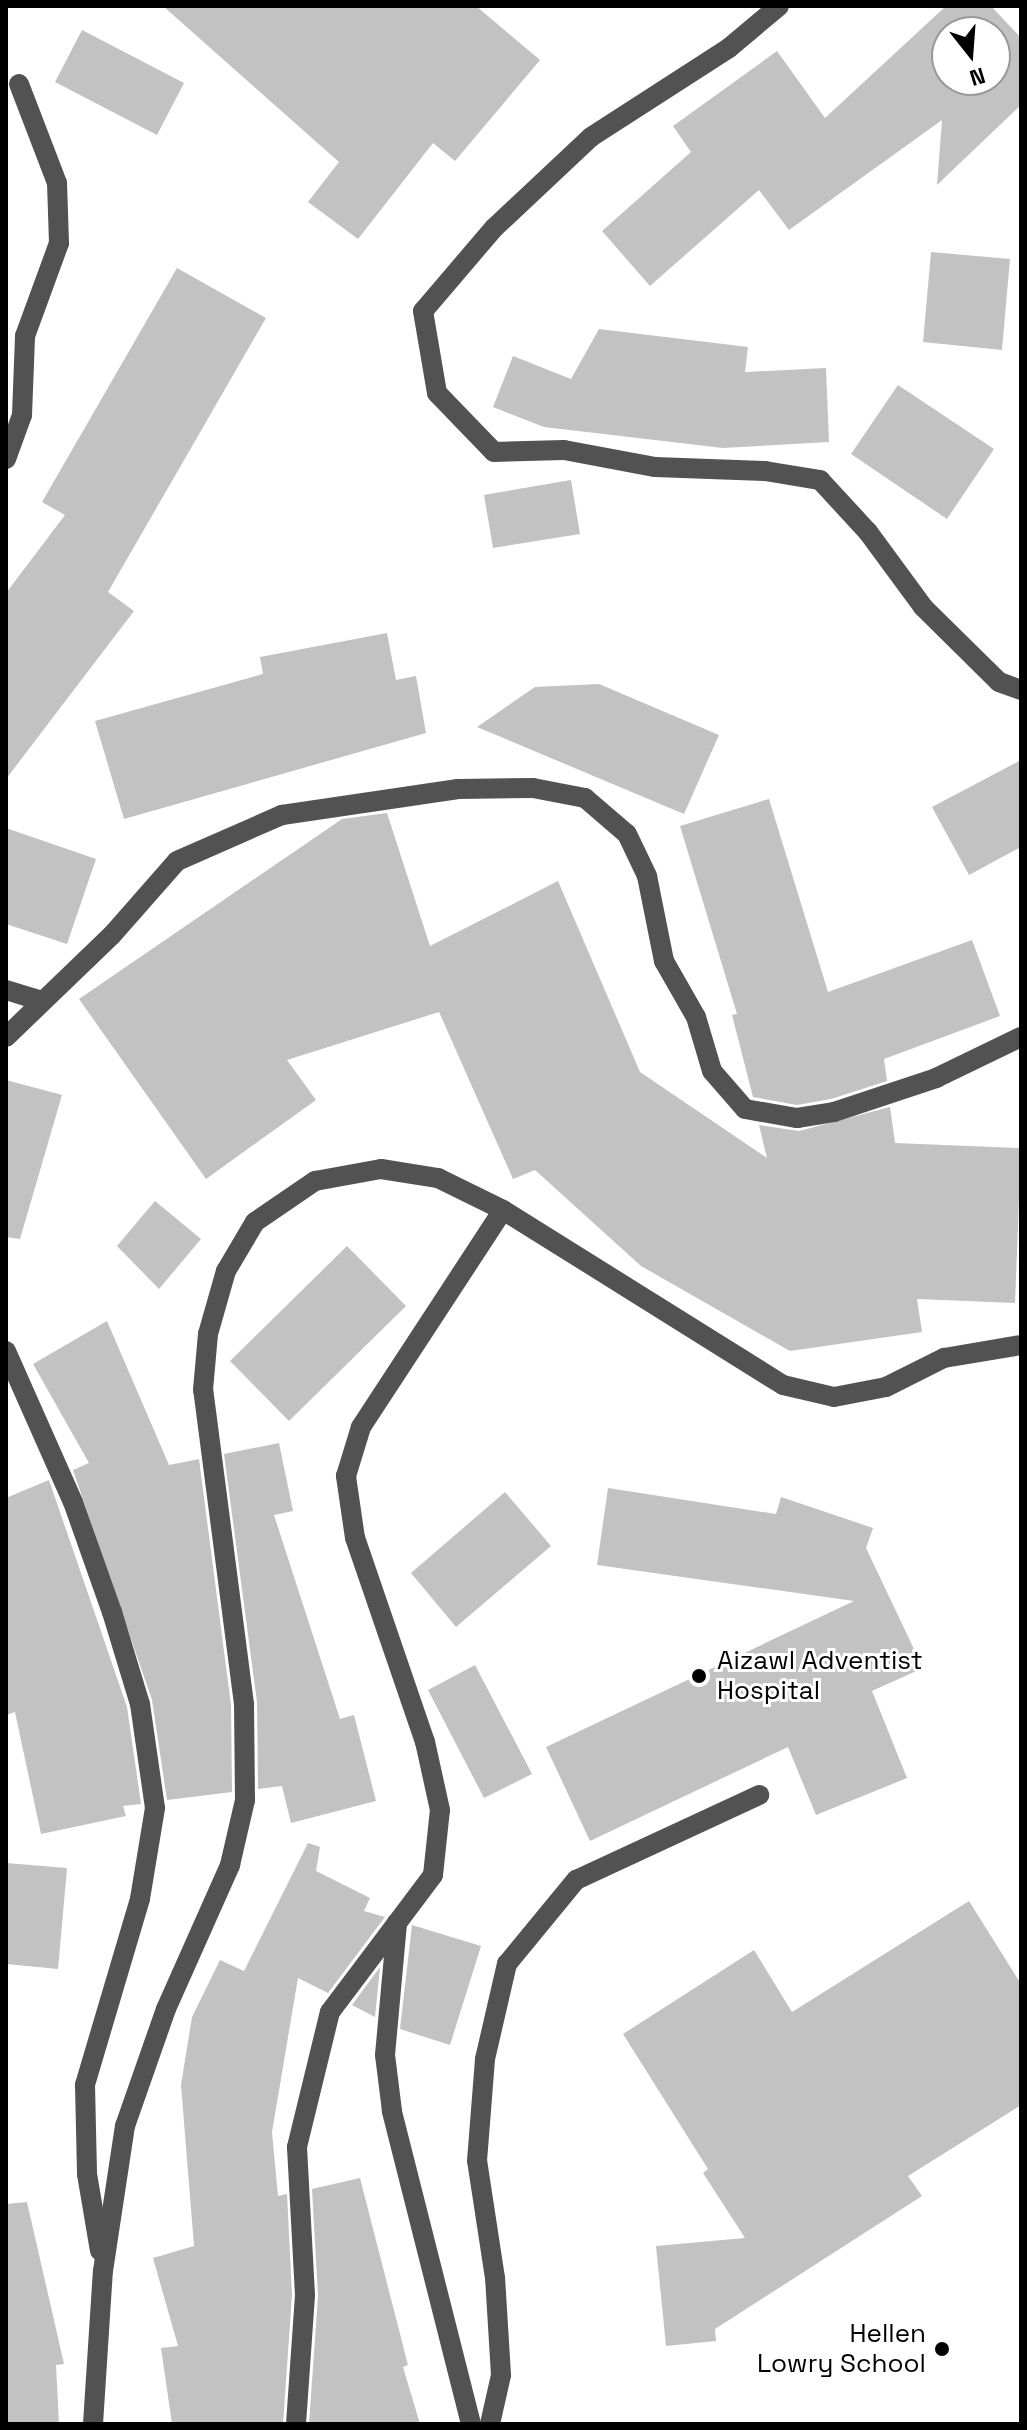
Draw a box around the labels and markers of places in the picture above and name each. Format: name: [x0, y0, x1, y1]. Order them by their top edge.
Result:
place label: Aizawl Adventist Hospital: [717, 1645, 923, 1706]
marker: Aizawl Adventist Hospital: [688, 1665, 710, 1687]
place label: Hellen Lowry School: [757, 2318, 926, 2380]
marker: Hellen Lowry School: [933, 2340, 951, 2358]

